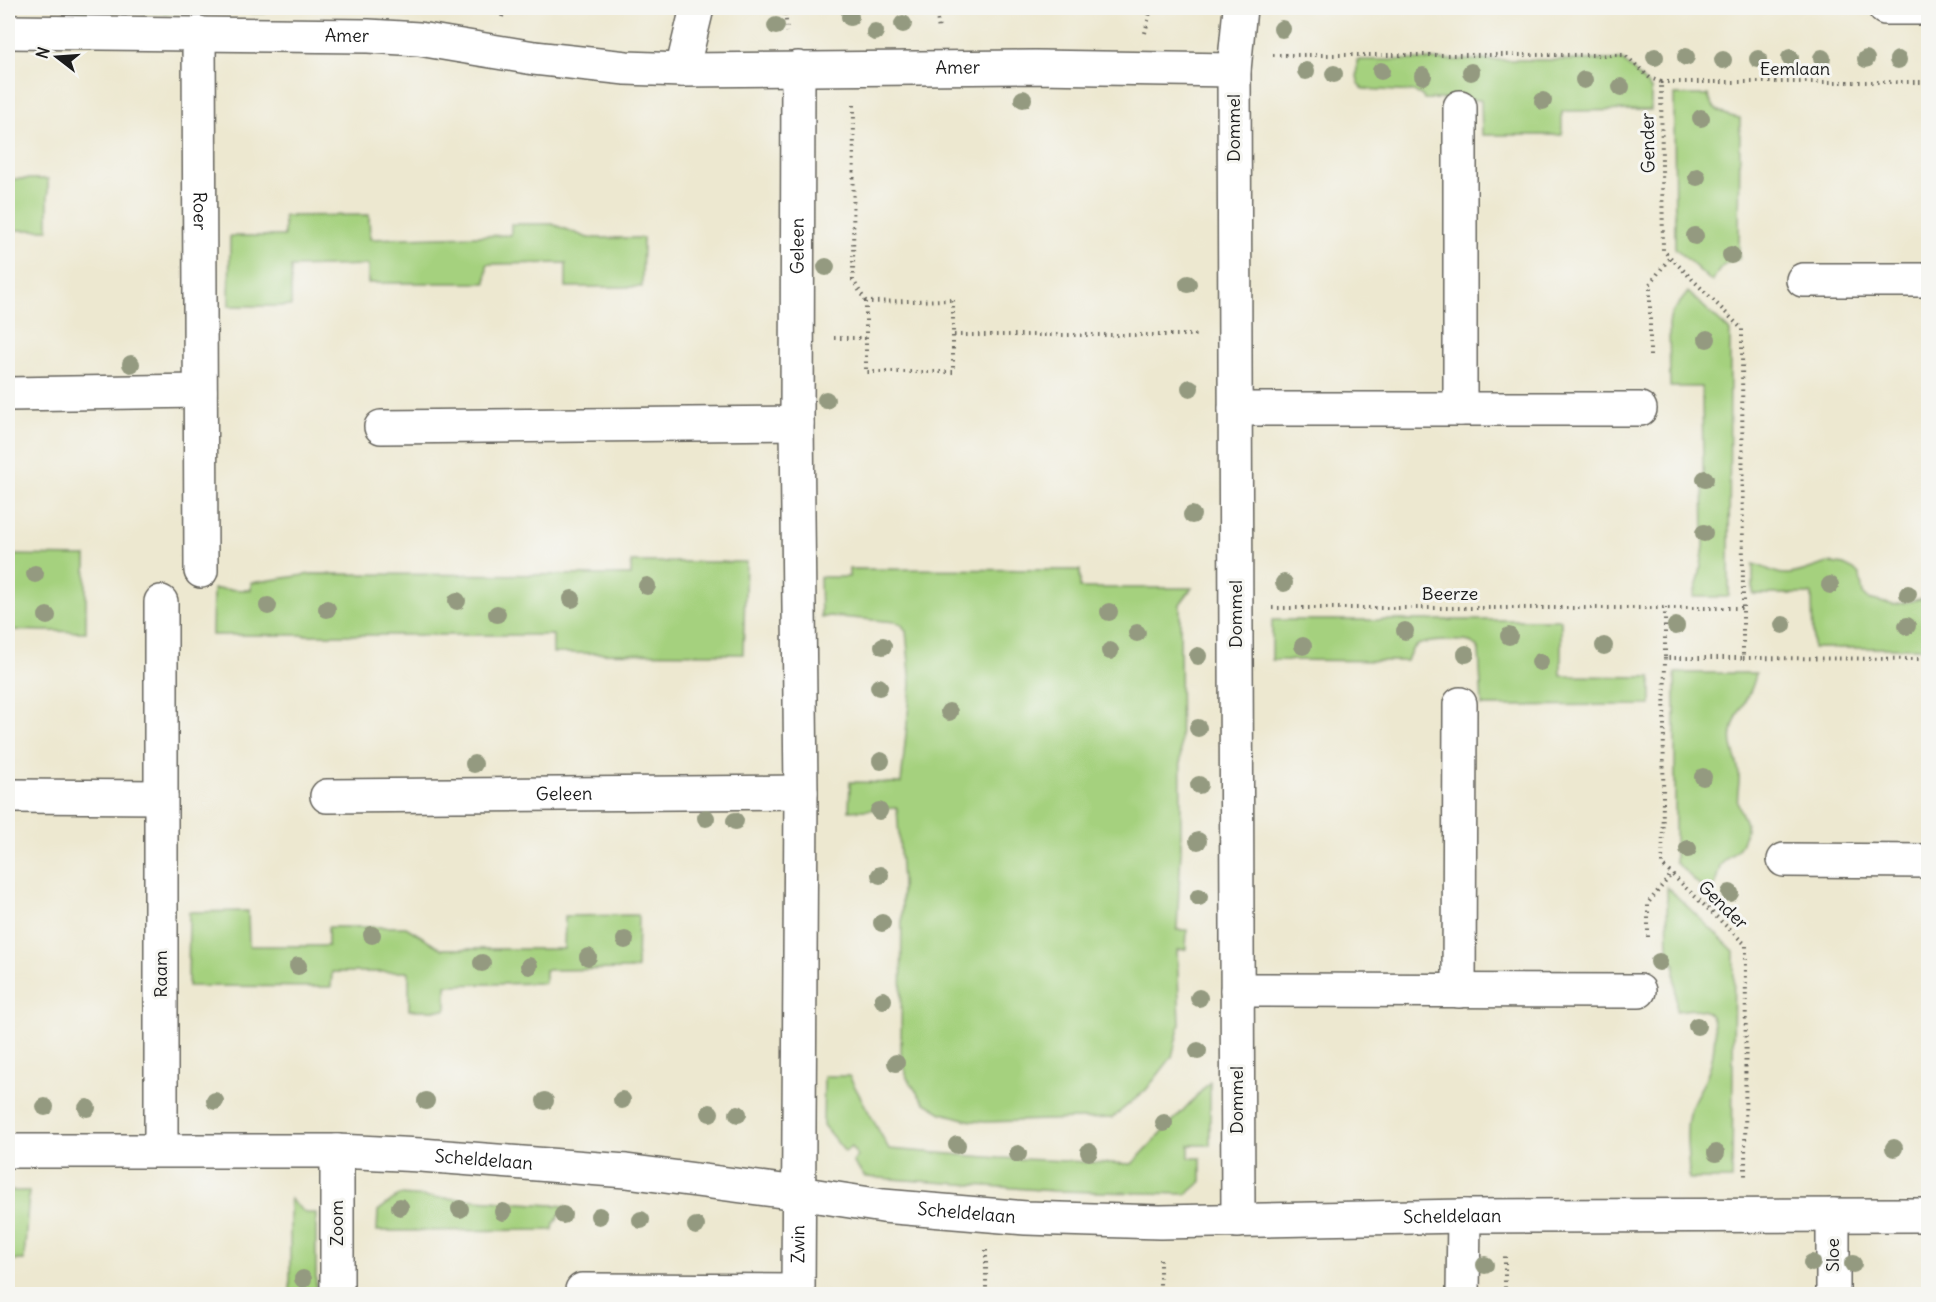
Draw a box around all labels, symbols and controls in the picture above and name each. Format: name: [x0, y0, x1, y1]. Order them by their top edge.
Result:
street label: Amer: [325, 24, 370, 47]
north arrow: [27, 27, 87, 87]
text: N: [31, 44, 54, 61]
street label: Amer: [935, 55, 981, 79]
street label: Eemlaan: [1760, 57, 1830, 80]
street label: Dommel: [1222, 94, 1245, 162]
street label: Gender: [1635, 112, 1660, 174]
street label: Roer: [189, 192, 212, 231]
street label: Geleen: [785, 218, 809, 274]
street label: Dommel: [1224, 580, 1247, 648]
street label: Beerze: [1422, 582, 1478, 605]
street label: Geleen: [536, 782, 592, 805]
street label: Gender: [1694, 875, 1754, 934]
street label: Raam: [149, 950, 172, 998]
street label: Dommel: [1225, 1066, 1248, 1134]
street label: Scheldelaan: [434, 1144, 534, 1175]
street label: Scheldelaan: [917, 1197, 1017, 1228]
street label: Zoom: [325, 1200, 348, 1246]
street label: Scheldelaan: [1403, 1204, 1502, 1228]
street label: Zwin: [786, 1225, 809, 1263]
street label: Sloe: [1821, 1238, 1844, 1272]

